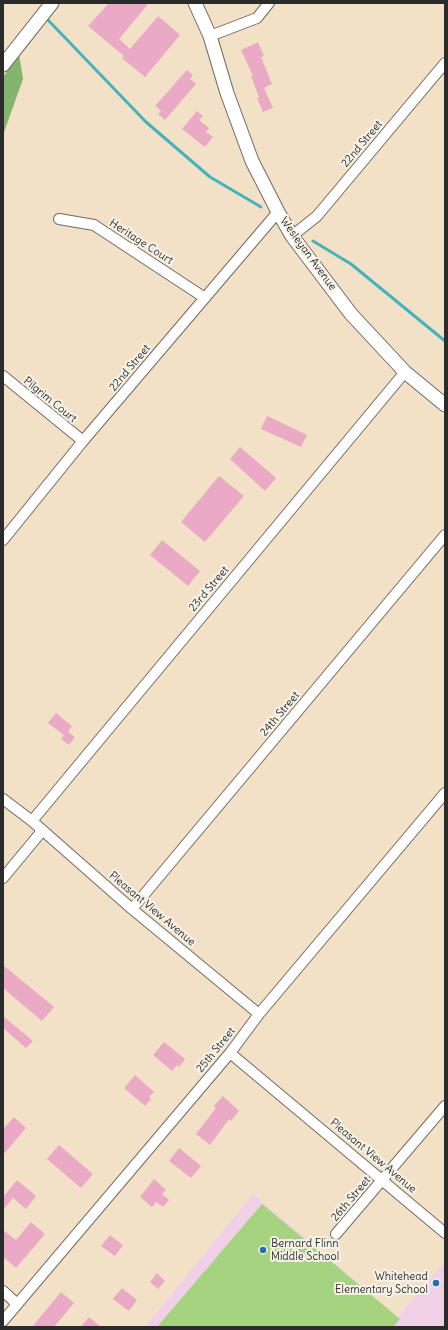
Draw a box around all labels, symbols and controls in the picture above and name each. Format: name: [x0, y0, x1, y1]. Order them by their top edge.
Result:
street label: 22nd Street: [339, 118, 385, 170]
street label: Wesleyan Avenue: [277, 215, 339, 293]
street label: Heritage Court: [107, 217, 175, 267]
street label: 22nd Street: [107, 342, 153, 394]
street label: Pilgrim Court: [21, 374, 79, 426]
street label: 23rd Street: [186, 564, 232, 614]
street label: 24th Street: [258, 689, 302, 739]
street label: Pleasant View Avenue: [106, 869, 198, 949]
street label: 25th Street: [194, 1025, 238, 1075]
street label: Pleasant View Avenue: [327, 1116, 419, 1196]
street label: 26th Street: [328, 1174, 374, 1224]
place label: Bernard Flinn Middle School: [271, 1237, 339, 1263]
marker: Bernard Flinn Middle School: [258, 1245, 268, 1255]
place label: Whitehead Elementary School: [335, 1270, 428, 1296]
marker: Whitehead Elementary School: [431, 1278, 441, 1288]

